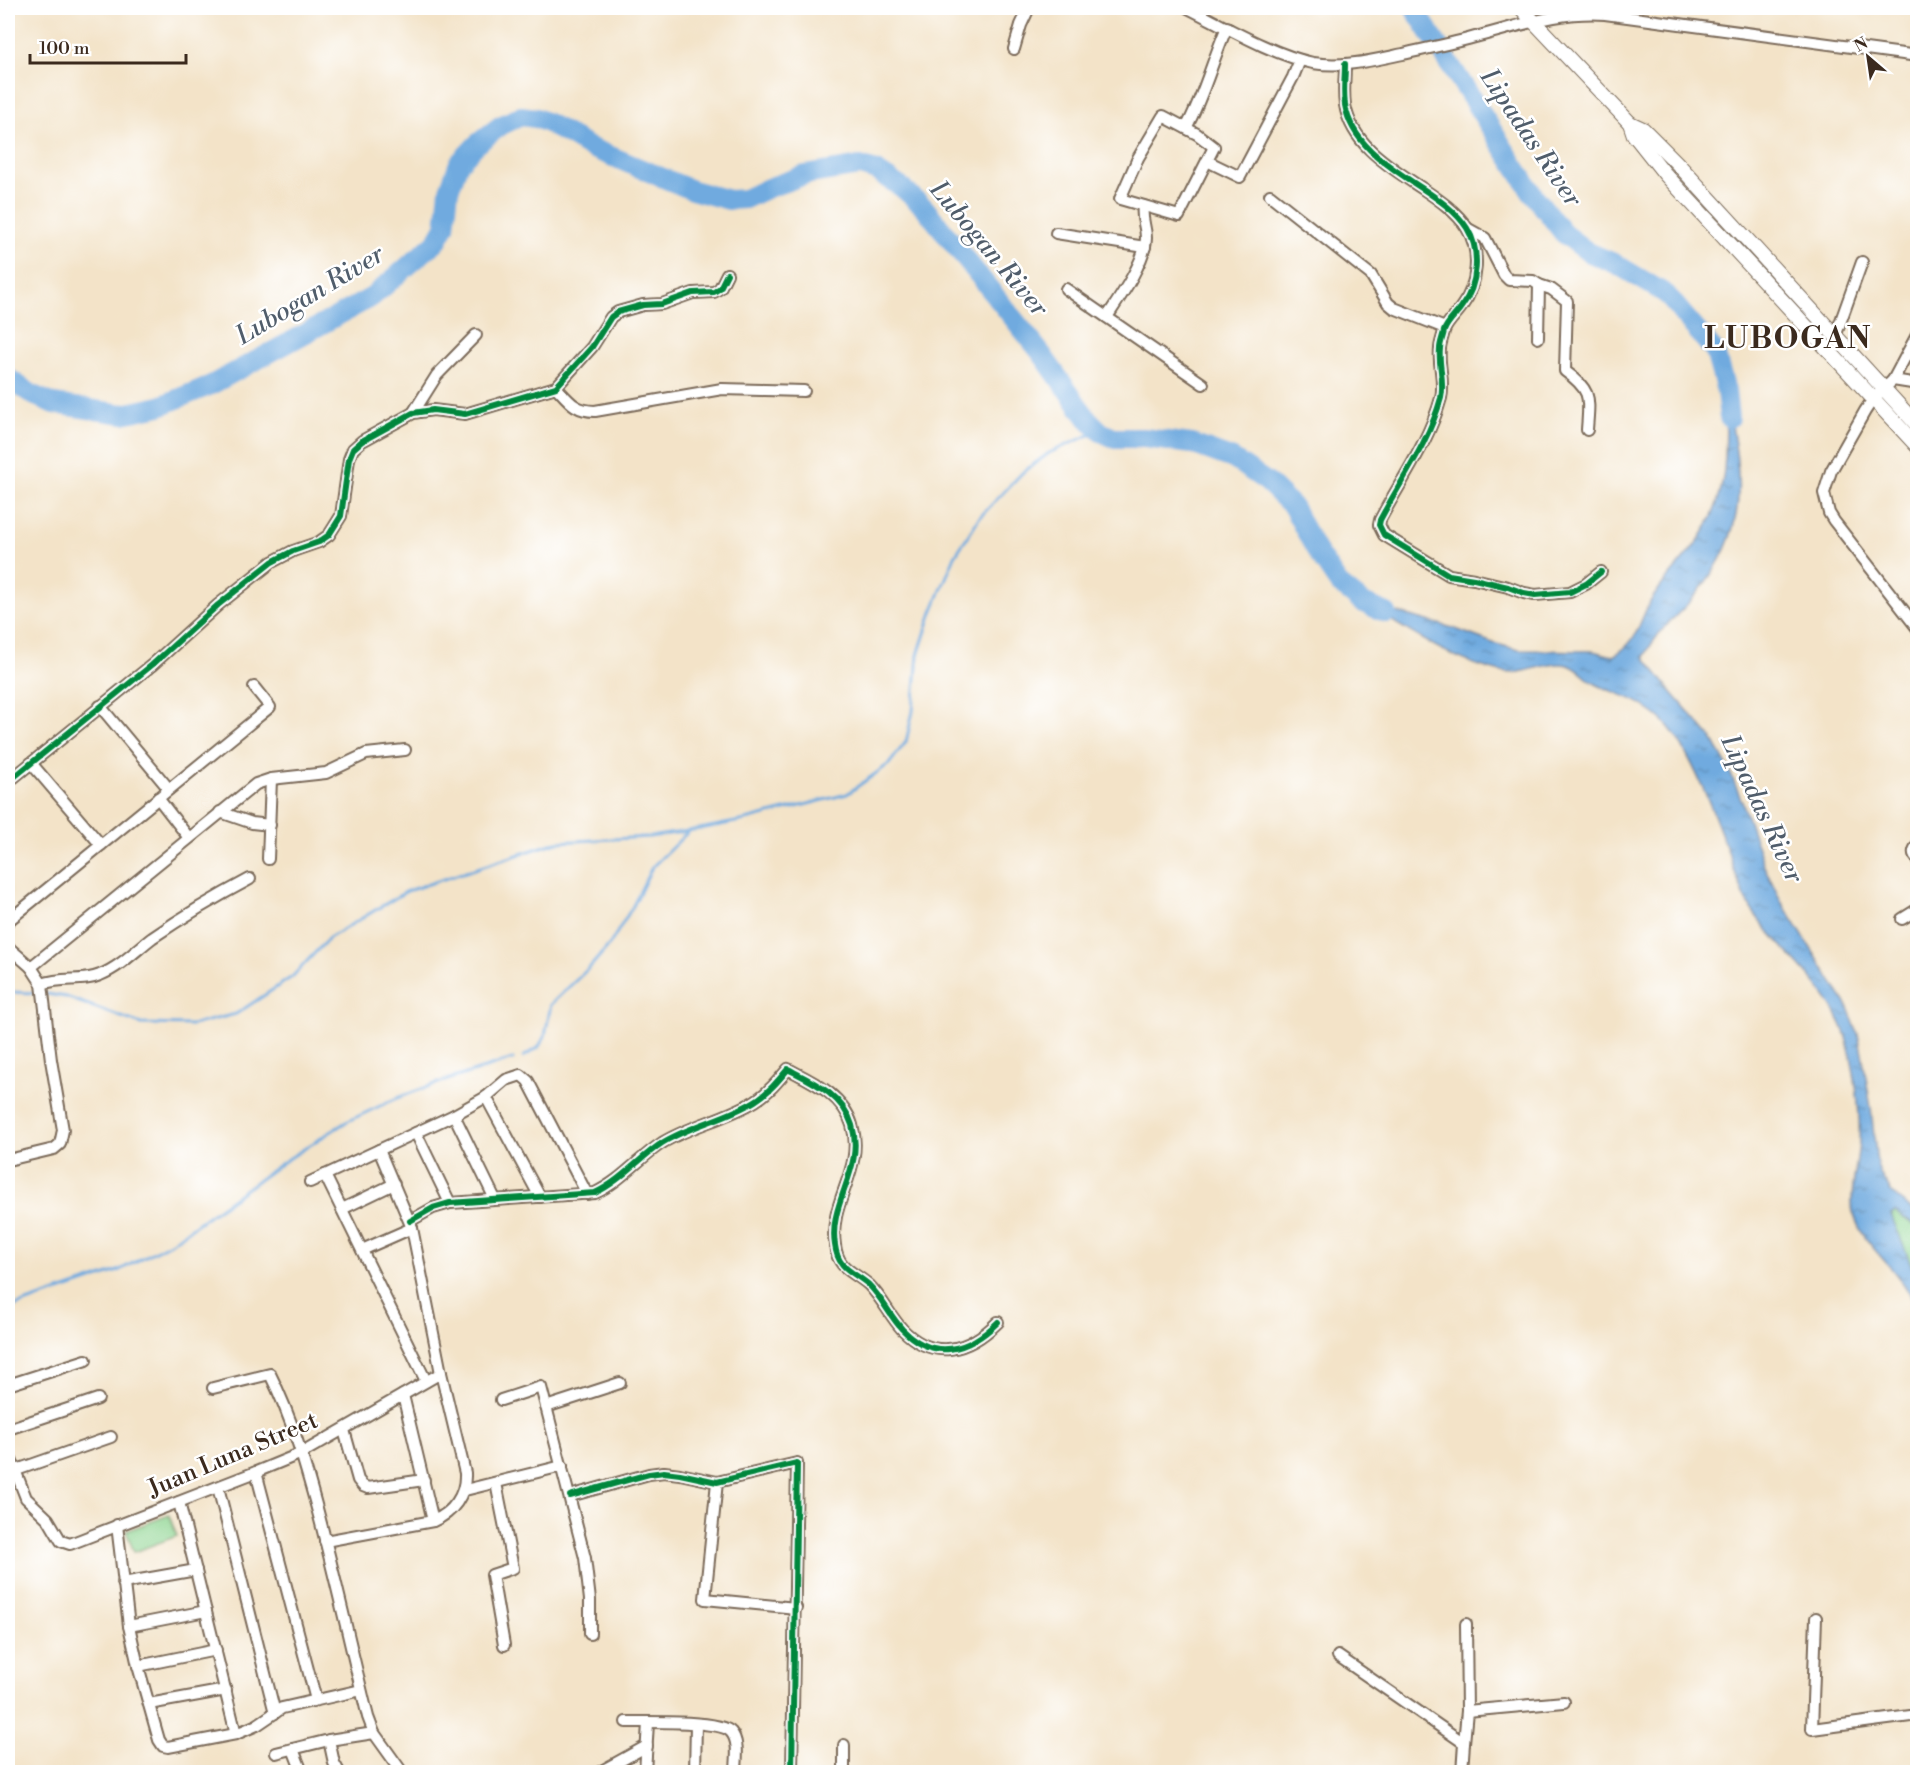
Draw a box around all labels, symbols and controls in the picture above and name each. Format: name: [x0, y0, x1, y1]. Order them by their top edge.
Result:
scale bar: [30, 27, 186, 65]
north arrow: [1838, 27, 1898, 87]
text: N: [1851, 33, 1872, 57]
text: 100 m: [39, 37, 90, 60]
water label: Lipadas River: [1473, 62, 1589, 214]
water label: Lubogan River: [922, 174, 1056, 324]
water label: Lubogan River: [229, 238, 391, 352]
district label: LUBOGAN: [1704, 320, 1872, 358]
water label: Lipadas River: [1713, 729, 1811, 889]
street label: Juan Luna Street: [143, 1406, 323, 1505]

